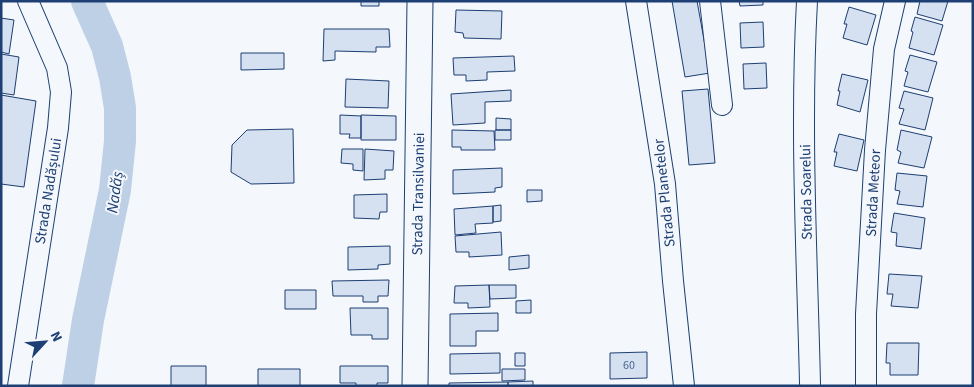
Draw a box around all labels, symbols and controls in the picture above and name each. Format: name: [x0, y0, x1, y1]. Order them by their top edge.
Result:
street label: Strada Transilvaniei: [407, 132, 430, 256]
street label: Strada Nadășului: [30, 136, 67, 246]
street label: Strada Planetelor: [648, 137, 681, 248]
street label: Strada Soarelui: [795, 144, 818, 240]
street label: Strada Meteor: [861, 148, 886, 237]
water label: Nadăș: [101, 169, 129, 215]
north arrow: [20, 317, 70, 367]
text: N: [45, 328, 67, 345]
house number: 60: [623, 357, 635, 374]

